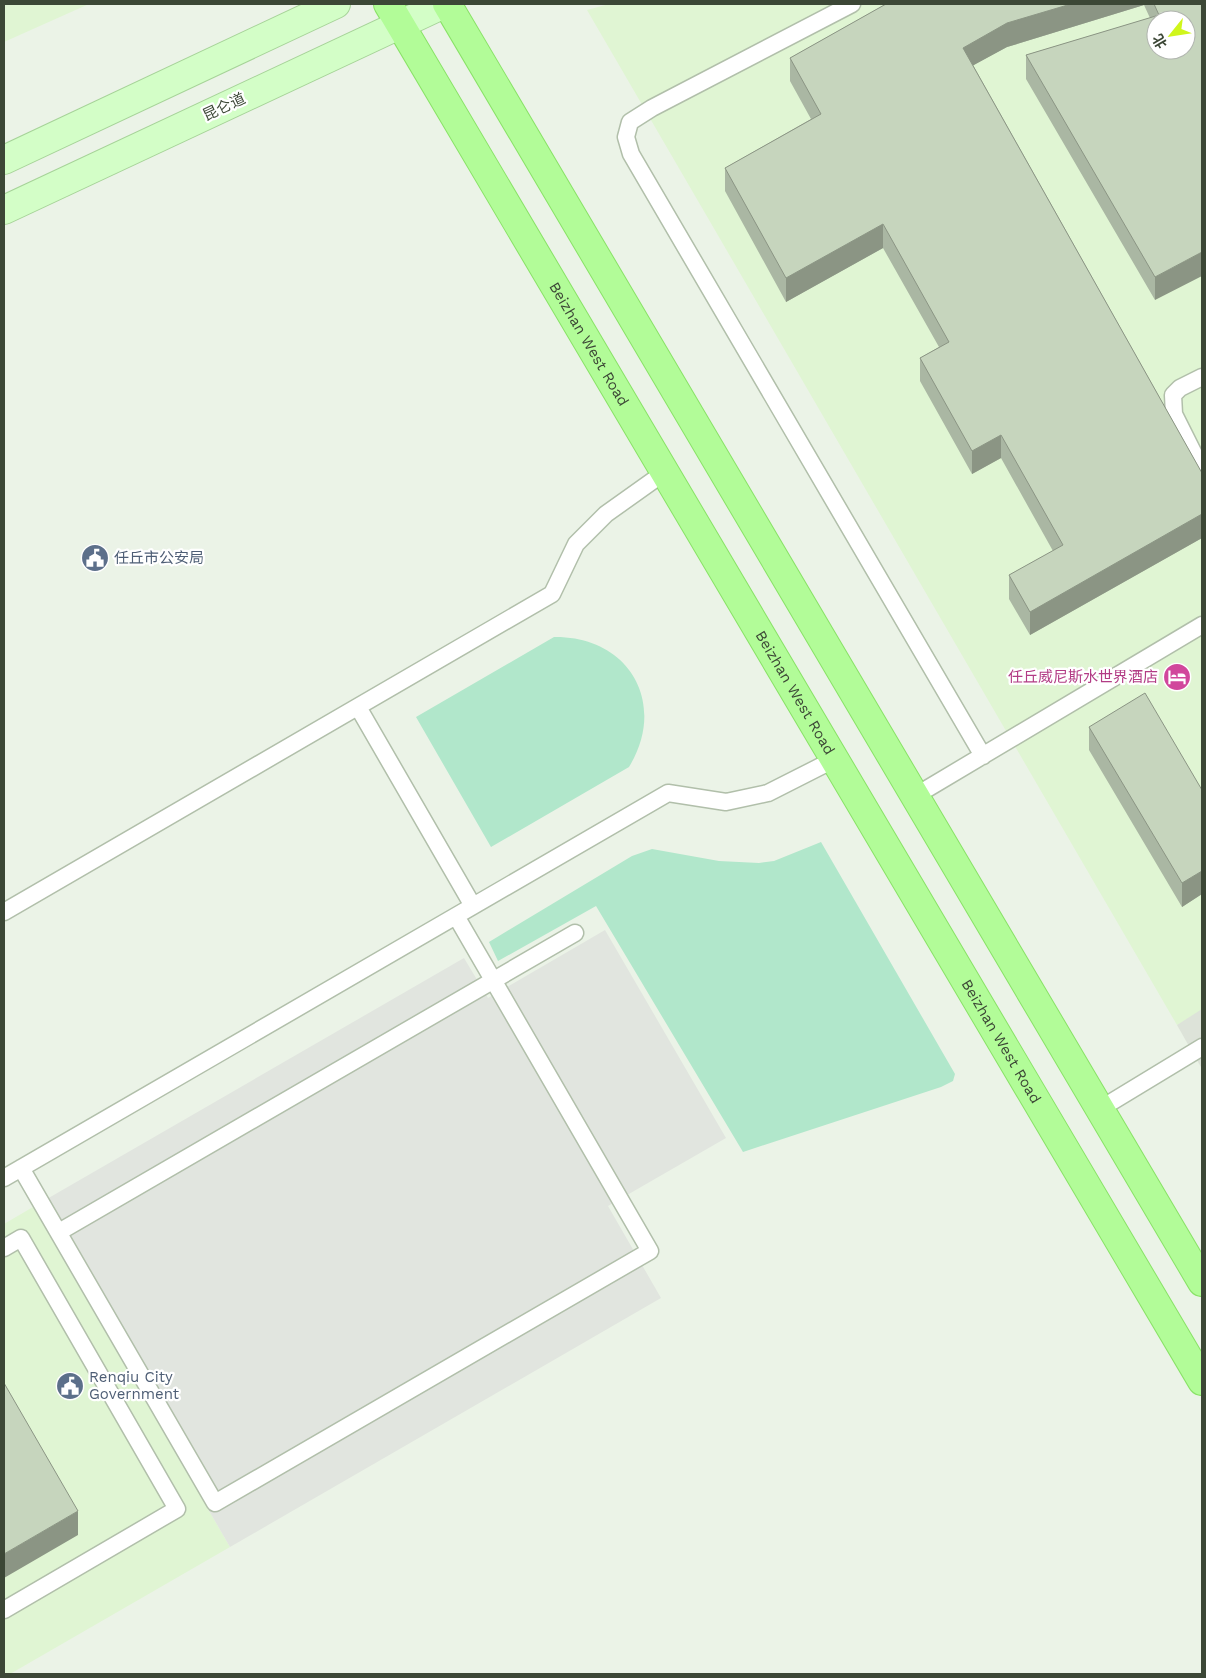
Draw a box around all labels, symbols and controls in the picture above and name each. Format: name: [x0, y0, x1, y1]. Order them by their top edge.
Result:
north arrow: [1146, 10, 1196, 60]
text: 北: [1149, 31, 1170, 52]
street label: 昆仑道: [200, 89, 248, 125]
street label: Beizhan West Road: [545, 279, 633, 409]
public building icon: 任丘市公安局: [80, 543, 110, 573]
place label: 任丘市公安局: [114, 549, 204, 567]
street label: Beizhan West Road: [752, 627, 839, 758]
hotel icon: 任丘威尼斯水世界酒店: [1162, 662, 1192, 692]
place label: 任丘威尼斯水世界酒店: [1008, 668, 1158, 686]
street label: Beizhan West Road: [958, 976, 1045, 1107]
place label: Renqiu City Government: [89, 1368, 180, 1403]
public building icon: Renqiu City Government: [55, 1371, 85, 1401]

